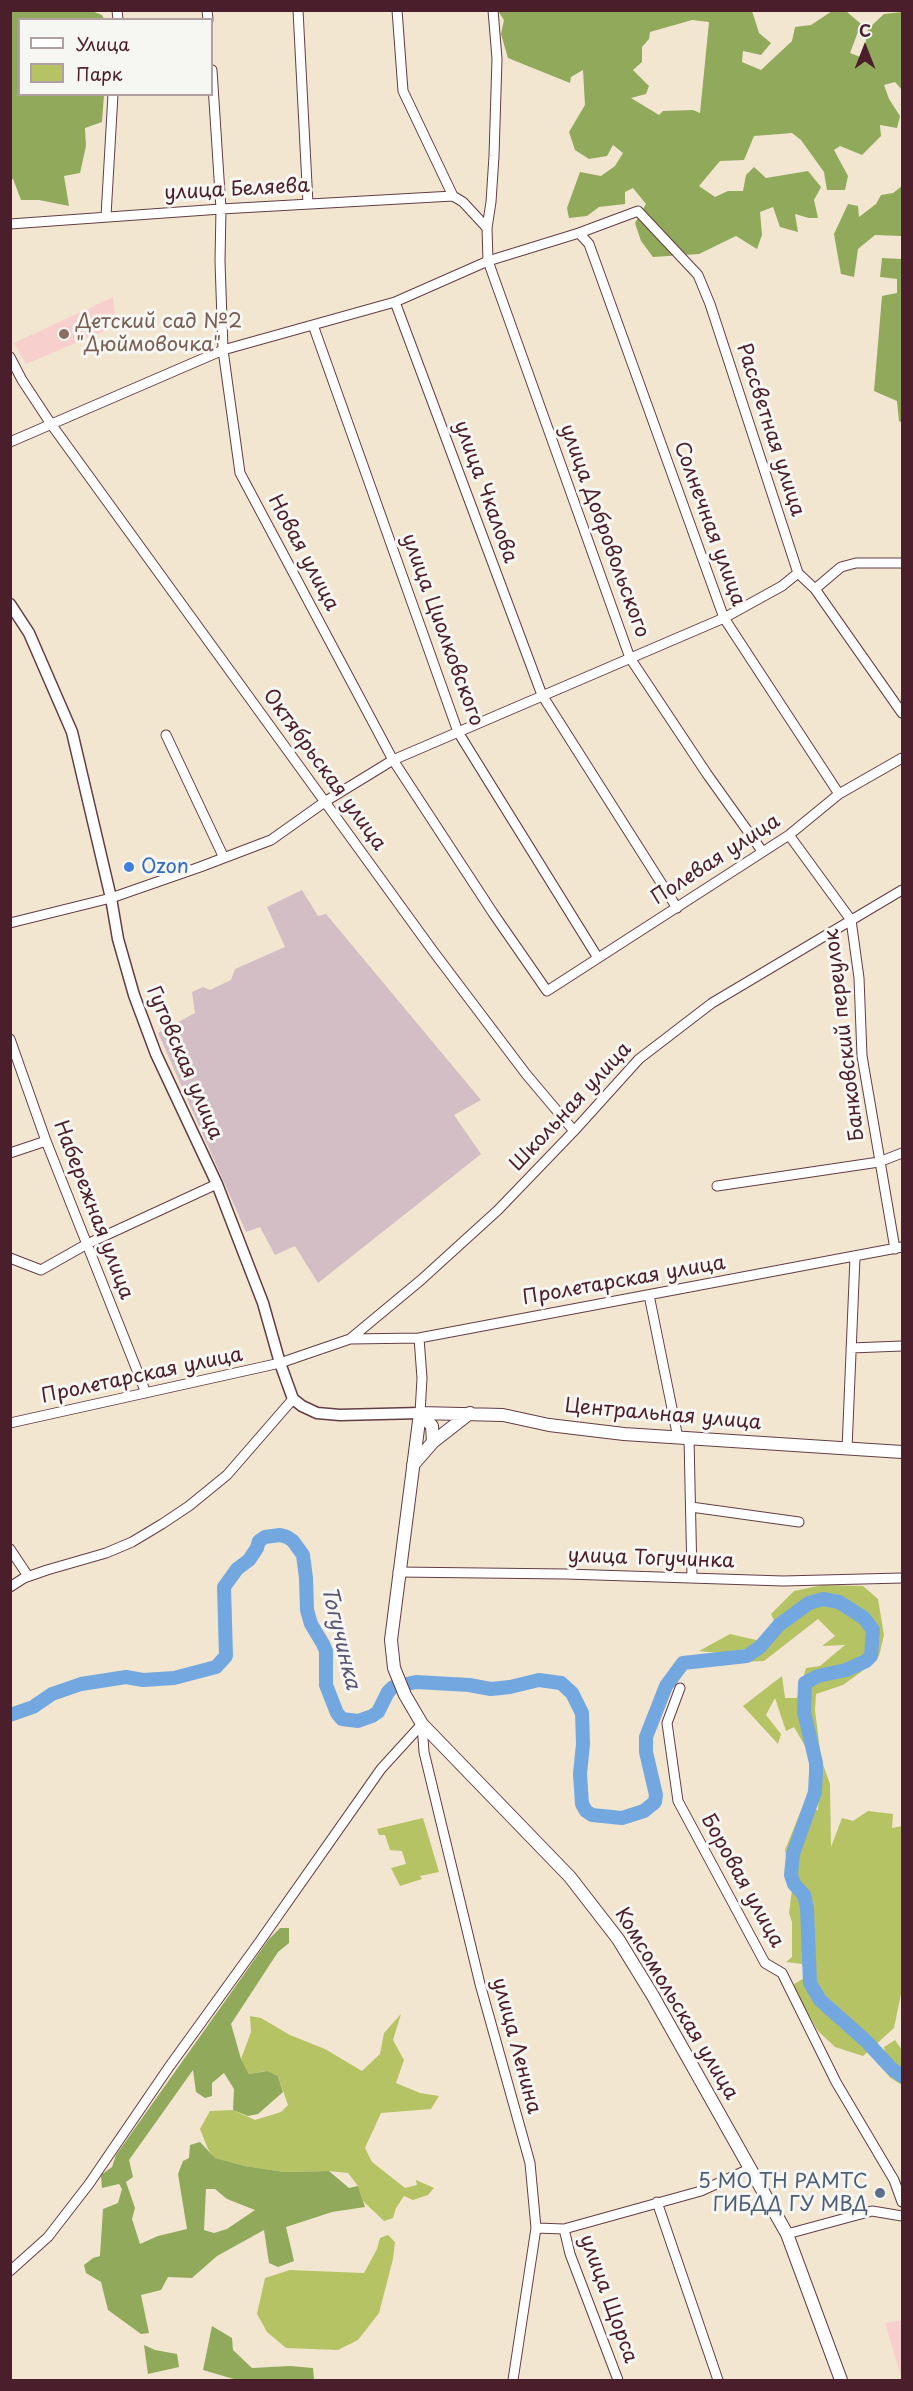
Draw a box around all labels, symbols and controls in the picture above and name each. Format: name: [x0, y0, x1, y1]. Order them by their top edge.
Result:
legend: [18, 18, 213, 96]
north arrow: [835, 18, 895, 78]
text: С: [859, 18, 871, 42]
text: Улица: [76, 30, 130, 57]
text: Парк: [76, 60, 122, 87]
street label: улица Беляева: [164, 174, 310, 206]
place label: Детский сад №2 "Дюймовочка": [76, 310, 242, 357]
marker: Детский сад №2 "Дюймовочка": [57, 327, 71, 341]
street label: Рассветная улица: [731, 340, 809, 520]
street label: улица Чкалова: [448, 418, 522, 566]
street label: улица Добровольского: [554, 421, 654, 641]
street label: Солнечная улица: [668, 438, 750, 610]
street label: Новая улица: [262, 491, 344, 615]
street label: улица Циолковского: [396, 530, 488, 730]
street label: Октябрьская улица: [257, 684, 391, 856]
street label: Полевая улица: [647, 810, 785, 910]
place label: Ozon: [141, 855, 189, 879]
marker: Ozon: [122, 860, 136, 874]
street label: Банковский переулок: [820, 928, 870, 1142]
street label: Гутовская улица: [141, 983, 227, 1143]
street label: Школьная улица: [505, 1038, 637, 1176]
street label: Набережная улица: [48, 1117, 138, 1303]
street label: Пролетарская улица: [521, 1251, 727, 1311]
street label: Пролетарская улица: [39, 1343, 245, 1409]
street label: Центральная улица: [564, 1394, 762, 1436]
street label: улица Тогучинка: [567, 1544, 735, 1574]
water label: Тогучинка: [315, 1584, 365, 1692]
street label: Боровая улица: [695, 1810, 789, 1952]
street label: Комсомольская улица: [609, 1904, 743, 2104]
street label: улица Ленина: [486, 1975, 546, 2117]
place label: 5 МО ТН РАМТС ГИБДД ГУ МВД: [698, 2170, 868, 2217]
marker: 5 МО ТН РАМТС ГИБДД ГУ МВД: [873, 2186, 887, 2200]
street label: улица Щорса: [574, 2232, 642, 2366]

